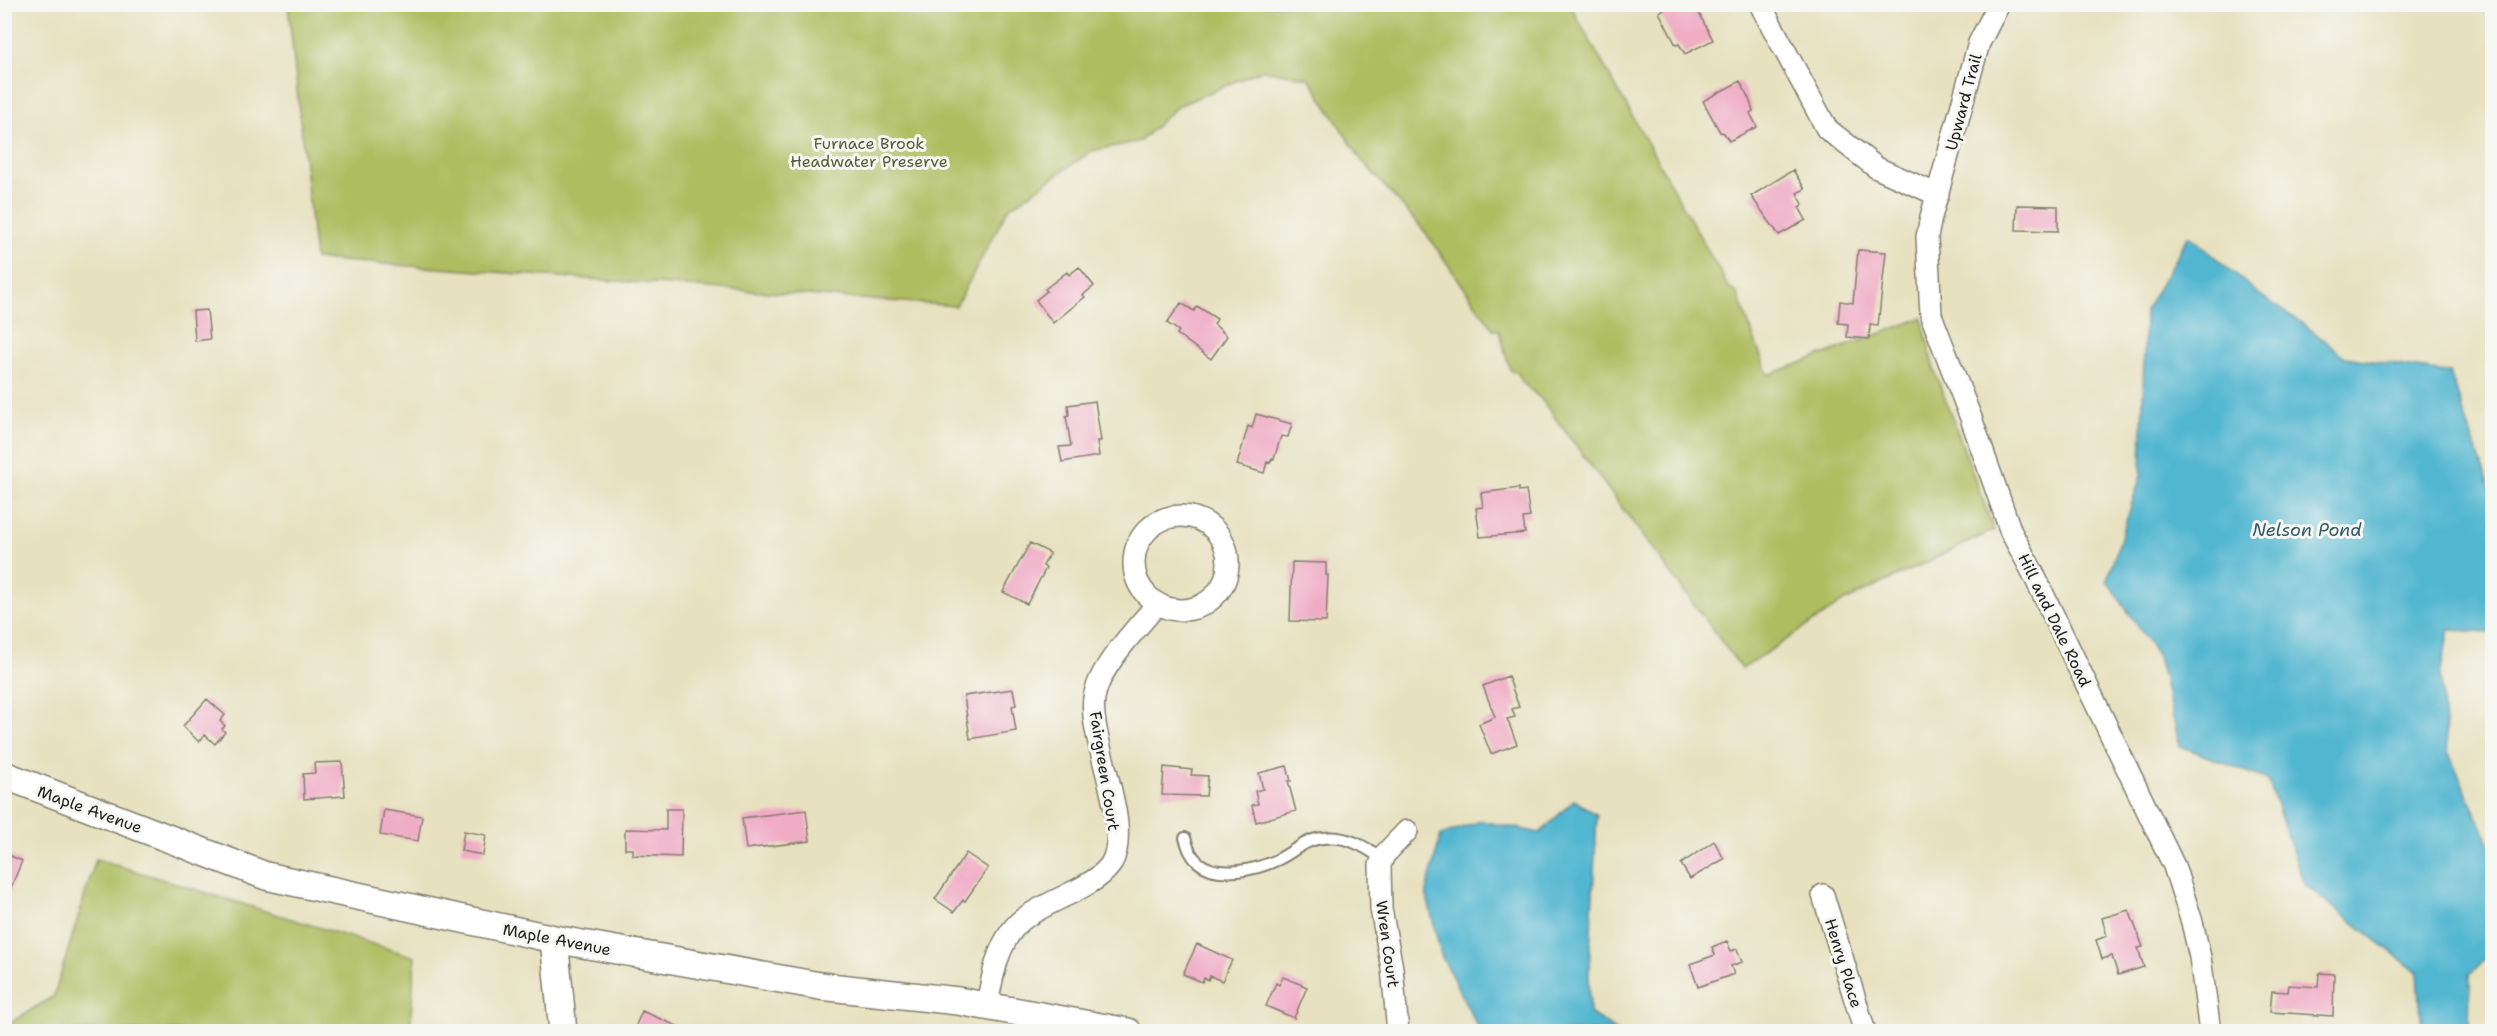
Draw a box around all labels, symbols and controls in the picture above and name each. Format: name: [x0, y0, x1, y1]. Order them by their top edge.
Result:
street label: Upward Trail: [1940, 51, 1987, 153]
park label: Furnace Brook Headwater Preserve: [790, 133, 948, 172]
water label: Nelson Pond: [2252, 518, 2362, 542]
street label: Hill and Dale Road: [2013, 550, 2096, 690]
street label: Fairgreen Court: [1085, 710, 1124, 832]
street label: Maple Avenue: [35, 781, 145, 838]
street label: Wren Court: [1371, 899, 1404, 989]
street label: Henry Place: [1820, 916, 1867, 1011]
street label: Maple Avenue: [501, 919, 613, 960]

